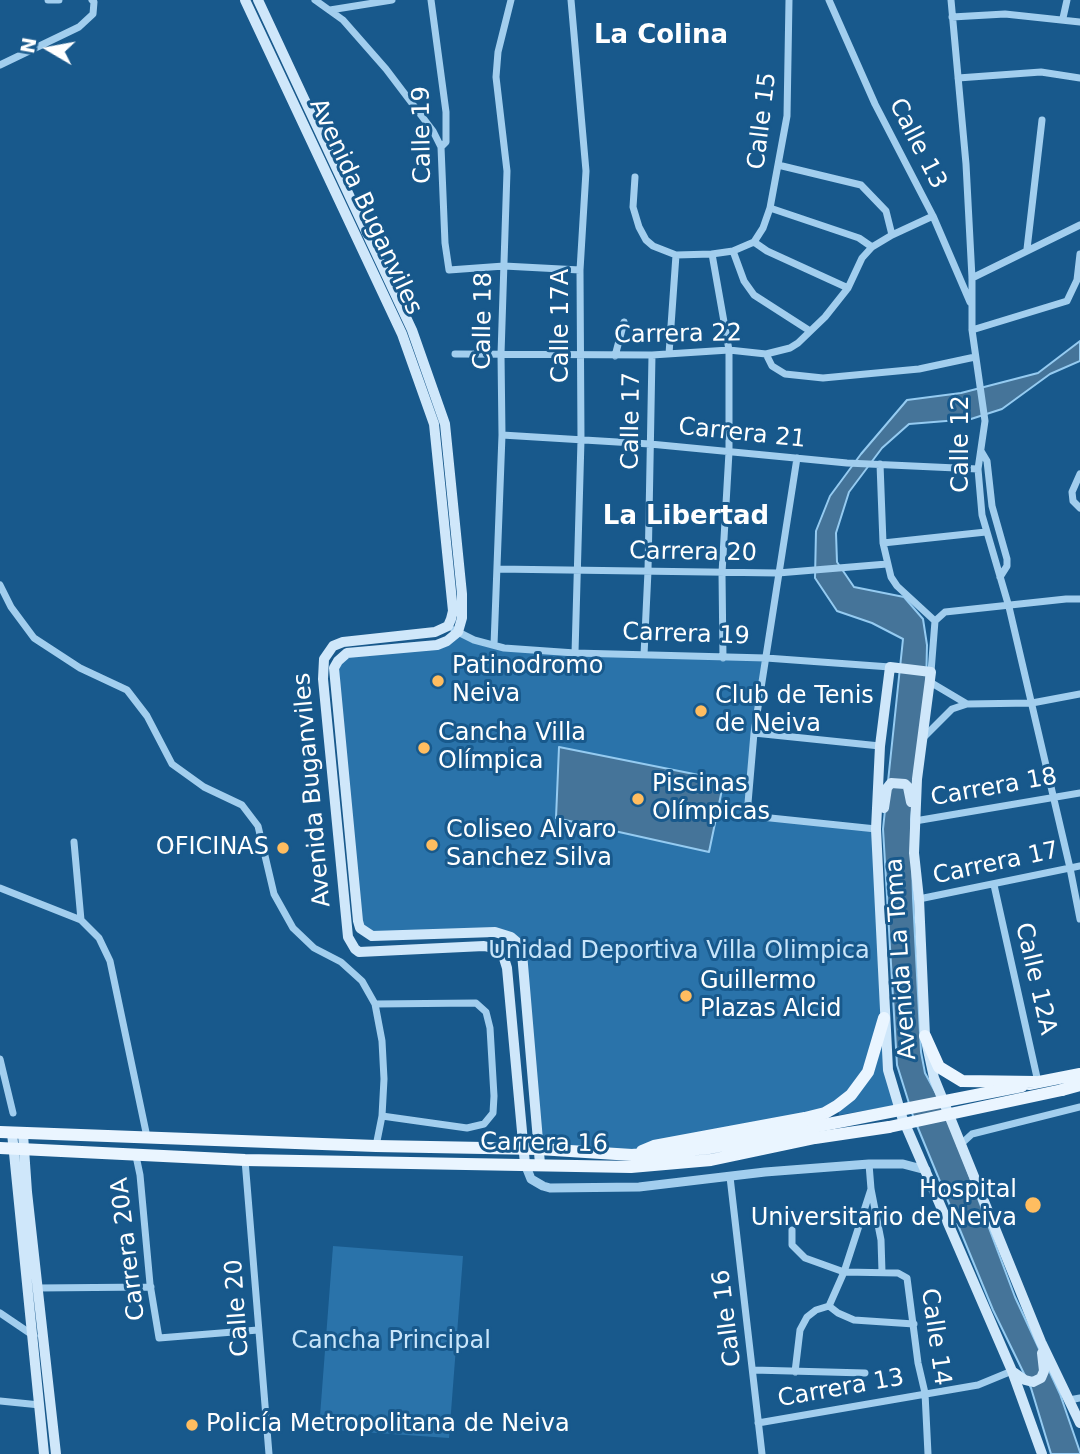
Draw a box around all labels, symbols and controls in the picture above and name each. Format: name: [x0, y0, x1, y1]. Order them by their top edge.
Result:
north arrow: [14, 14, 84, 84]
district label: La Colina: [594, 20, 728, 52]
text: N: [16, 36, 41, 55]
street label: Calle 15: [743, 71, 783, 171]
street label: Calle 19: [408, 86, 438, 184]
street label: Avenida Buganviles: [302, 94, 428, 320]
street label: Calle 13: [882, 94, 952, 194]
street label: Calle 17A: [548, 269, 576, 383]
street label: Calle 18: [469, 272, 499, 370]
street label: Carrera 22: [614, 319, 742, 351]
street label: Calle 17: [617, 372, 647, 470]
street label: Calle 12: [948, 395, 976, 493]
street label: Carrera 21: [677, 413, 807, 455]
district label: La Libertad: [603, 501, 769, 533]
street label: Carrera 20: [629, 537, 757, 569]
street label: Carrera 19: [622, 618, 750, 652]
place label: Patinodromo Neiva: [452, 653, 603, 709]
street label: Avenida Buganviles: [288, 672, 338, 908]
marker: Patinodromo Neiva: [430, 673, 446, 689]
place label: Club de Tenis de Neiva: [715, 683, 874, 739]
marker: Club de Tenis de Neiva: [693, 703, 709, 719]
place label: Cancha Villa Olímpica: [438, 720, 586, 776]
marker: Cancha Villa Olímpica: [416, 740, 432, 756]
street label: Carrera 18: [929, 763, 1059, 813]
place label: Piscinas Olímpicas: [652, 771, 770, 827]
marker: Piscinas Olímpicas: [630, 791, 646, 807]
place label: Coliseo Alvaro Sanchez Silva: [446, 817, 616, 873]
place label: OFICINAS: [156, 834, 269, 862]
marker: Coliseo Alvaro Sanchez Silva: [424, 837, 440, 853]
street label: Carrera 17: [931, 837, 1061, 891]
marker: OFICINAS: [275, 840, 291, 856]
street label: Avenida La Toma: [881, 857, 923, 1061]
street label: Calle 12A: [1008, 920, 1062, 1038]
park label: Unidad Deportiva Villa Olimpica: [488, 938, 870, 966]
place label: Guillermo Plazas Alcid: [700, 968, 841, 1024]
marker: Guillermo Plazas Alcid: [678, 988, 694, 1004]
street label: Carrera 16: [480, 1128, 608, 1160]
street label: Carrera 20A: [106, 1176, 152, 1322]
place label: Hospital Universitario de Neiva: [751, 1177, 1017, 1233]
marker: Hospital Universitario de Neiva: [1023, 1195, 1043, 1215]
street label: Calle 20: [220, 1258, 256, 1358]
street label: Calle 16: [708, 1268, 748, 1368]
street label: Calle 14: [914, 1287, 956, 1387]
park label: Cancha Principal: [291, 1328, 491, 1356]
street label: Carrera 13: [776, 1364, 906, 1414]
place label: Policía Metropolitana de Neiva: [206, 1411, 570, 1439]
marker: Policía Metropolitana de Neiva: [184, 1417, 200, 1433]

